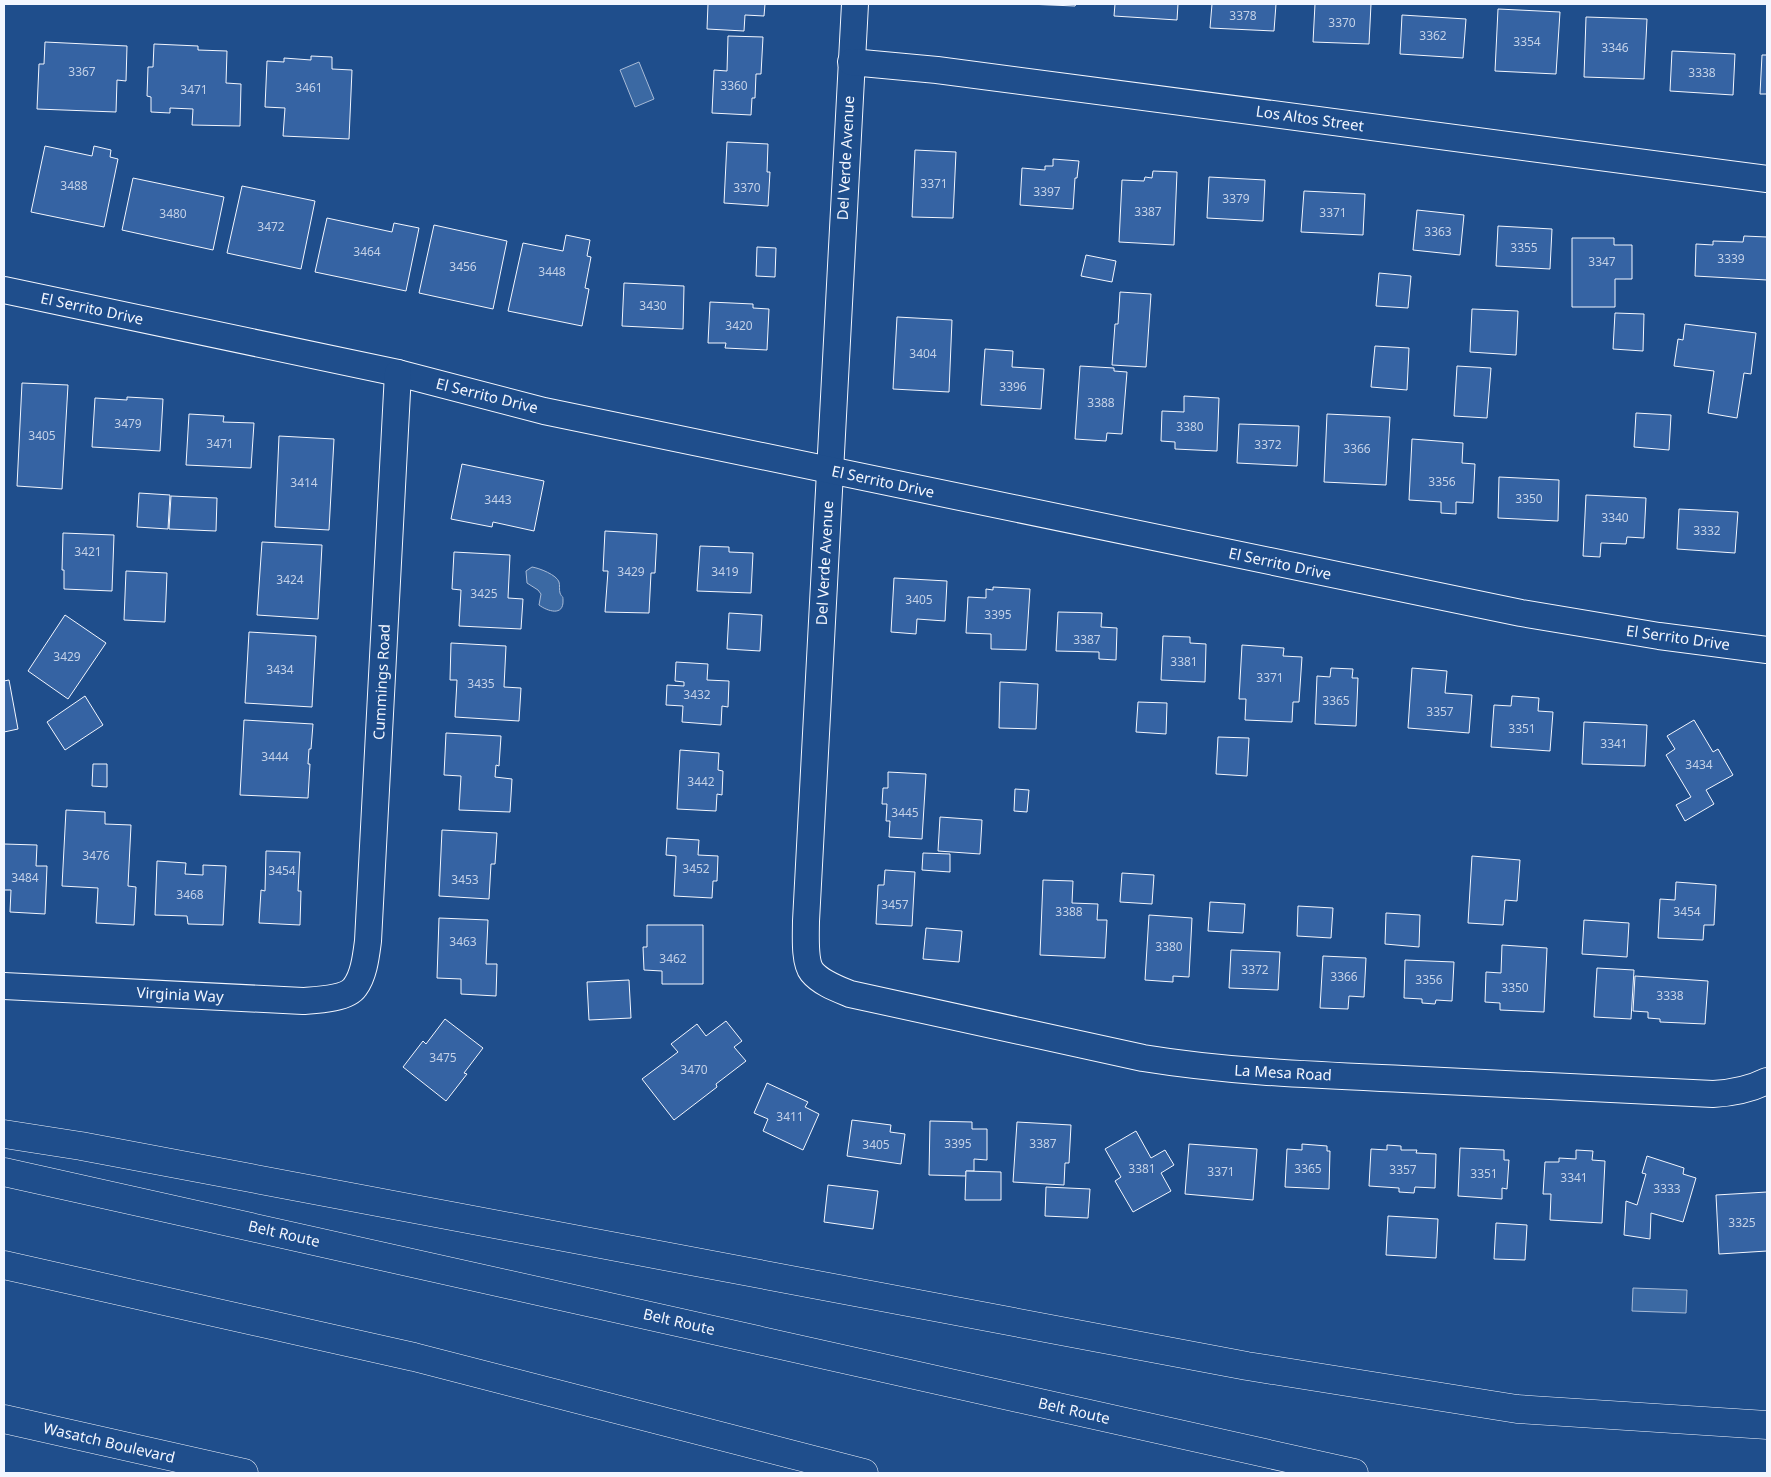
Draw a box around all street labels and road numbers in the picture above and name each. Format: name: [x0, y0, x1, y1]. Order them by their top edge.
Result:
street label: Del Verde Avenue: [832, 95, 858, 221]
street label: Los Altos Street: [1255, 101, 1366, 136]
street label: El Serrito Drive: [39, 287, 145, 329]
street label: El Serrito Drive: [434, 373, 540, 417]
street label: El Serrito Drive: [830, 460, 936, 502]
street label: Del Verde Avenue: [811, 500, 837, 626]
street label: El Serrito Drive: [1227, 542, 1333, 584]
street label: El Serrito Drive: [1625, 620, 1731, 654]
street label: Cummings Road: [368, 623, 394, 741]
street label: Virginia Way: [136, 982, 224, 1006]
street label: La Mesa Road: [1234, 1059, 1332, 1085]
street label: Belt Route: [246, 1215, 322, 1251]
street label: Belt Route: [641, 1303, 717, 1339]
street label: Belt Route: [1036, 1392, 1112, 1428]
street label: Wasatch Boulevard: [41, 1417, 177, 1467]

